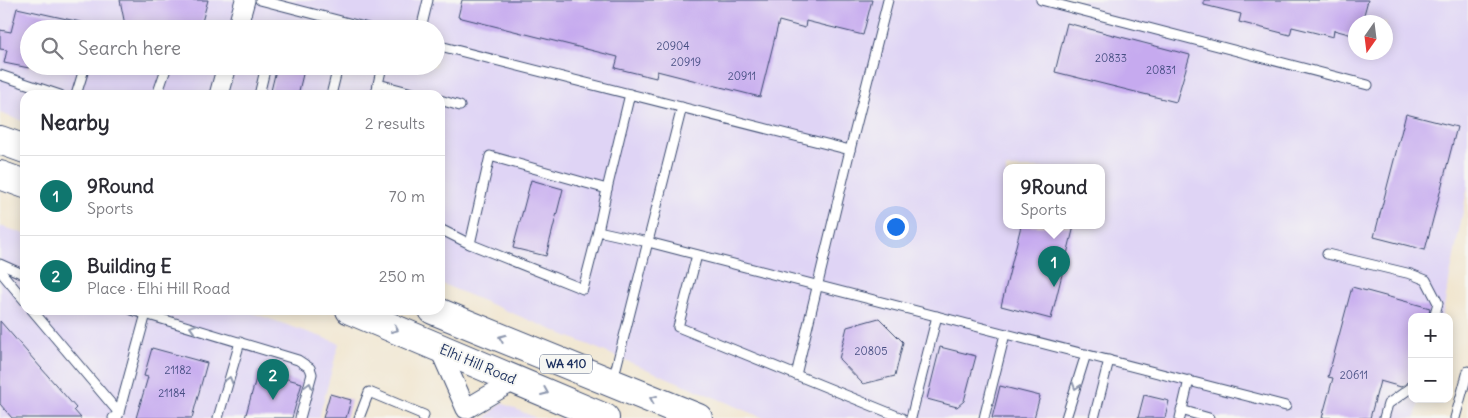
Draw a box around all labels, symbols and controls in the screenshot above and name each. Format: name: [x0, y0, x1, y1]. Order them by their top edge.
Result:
north arrow: [1348, 15, 1393, 60]
search box: [20, 20, 445, 75]
icon: search: [38, 34, 66, 62]
text: Search here: [78, 36, 181, 60]
house number: 20904: [656, 39, 690, 53]
house number: 20833: [1095, 51, 1127, 65]
house number: 20919: [671, 55, 701, 69]
house number: 20831: [1146, 63, 1176, 77]
house number: 20911: [728, 69, 756, 83]
text: Nearby: [40, 109, 110, 136]
text: 2 results: [365, 113, 425, 133]
popup: [1003, 164, 1105, 229]
text: 9Round: [87, 174, 154, 198]
text: 9Round: [1021, 175, 1087, 199]
text: 1: [53, 186, 59, 206]
text: 70 m: [389, 186, 425, 206]
text: Sports: [87, 198, 133, 218]
text: Sports: [1021, 199, 1067, 219]
your location: [883, 214, 909, 240]
pin: 1: [1038, 246, 1070, 287]
text: Building E: [87, 254, 172, 278]
text: 2: [52, 266, 60, 286]
text: 250 m: [379, 266, 425, 286]
text: Place · Elhi Hill Road: [87, 278, 230, 298]
map controls: [1408, 313, 1453, 403]
button: +: [1408, 313, 1453, 358]
one-way arrow: [390, 323, 399, 333]
one-way arrow: [190, 324, 198, 334]
one-way arrow: [498, 334, 507, 344]
street label: Elhi Hill Road: [437, 340, 519, 388]
house number: 20805: [854, 344, 888, 358]
road number: WA 410: [540, 354, 592, 374]
button: −: [1408, 358, 1453, 403]
pin: 2: [257, 359, 289, 400]
house number: 21182: [164, 363, 192, 377]
house number: 20611: [1340, 368, 1368, 382]
one-way arrow: [224, 377, 234, 385]
one-way arrow: [1072, 381, 1082, 390]
one-way arrow: [303, 383, 313, 391]
house number: 21184: [158, 386, 186, 400]
one-way arrow: [540, 386, 549, 397]
one-way arrow: [649, 395, 658, 406]

